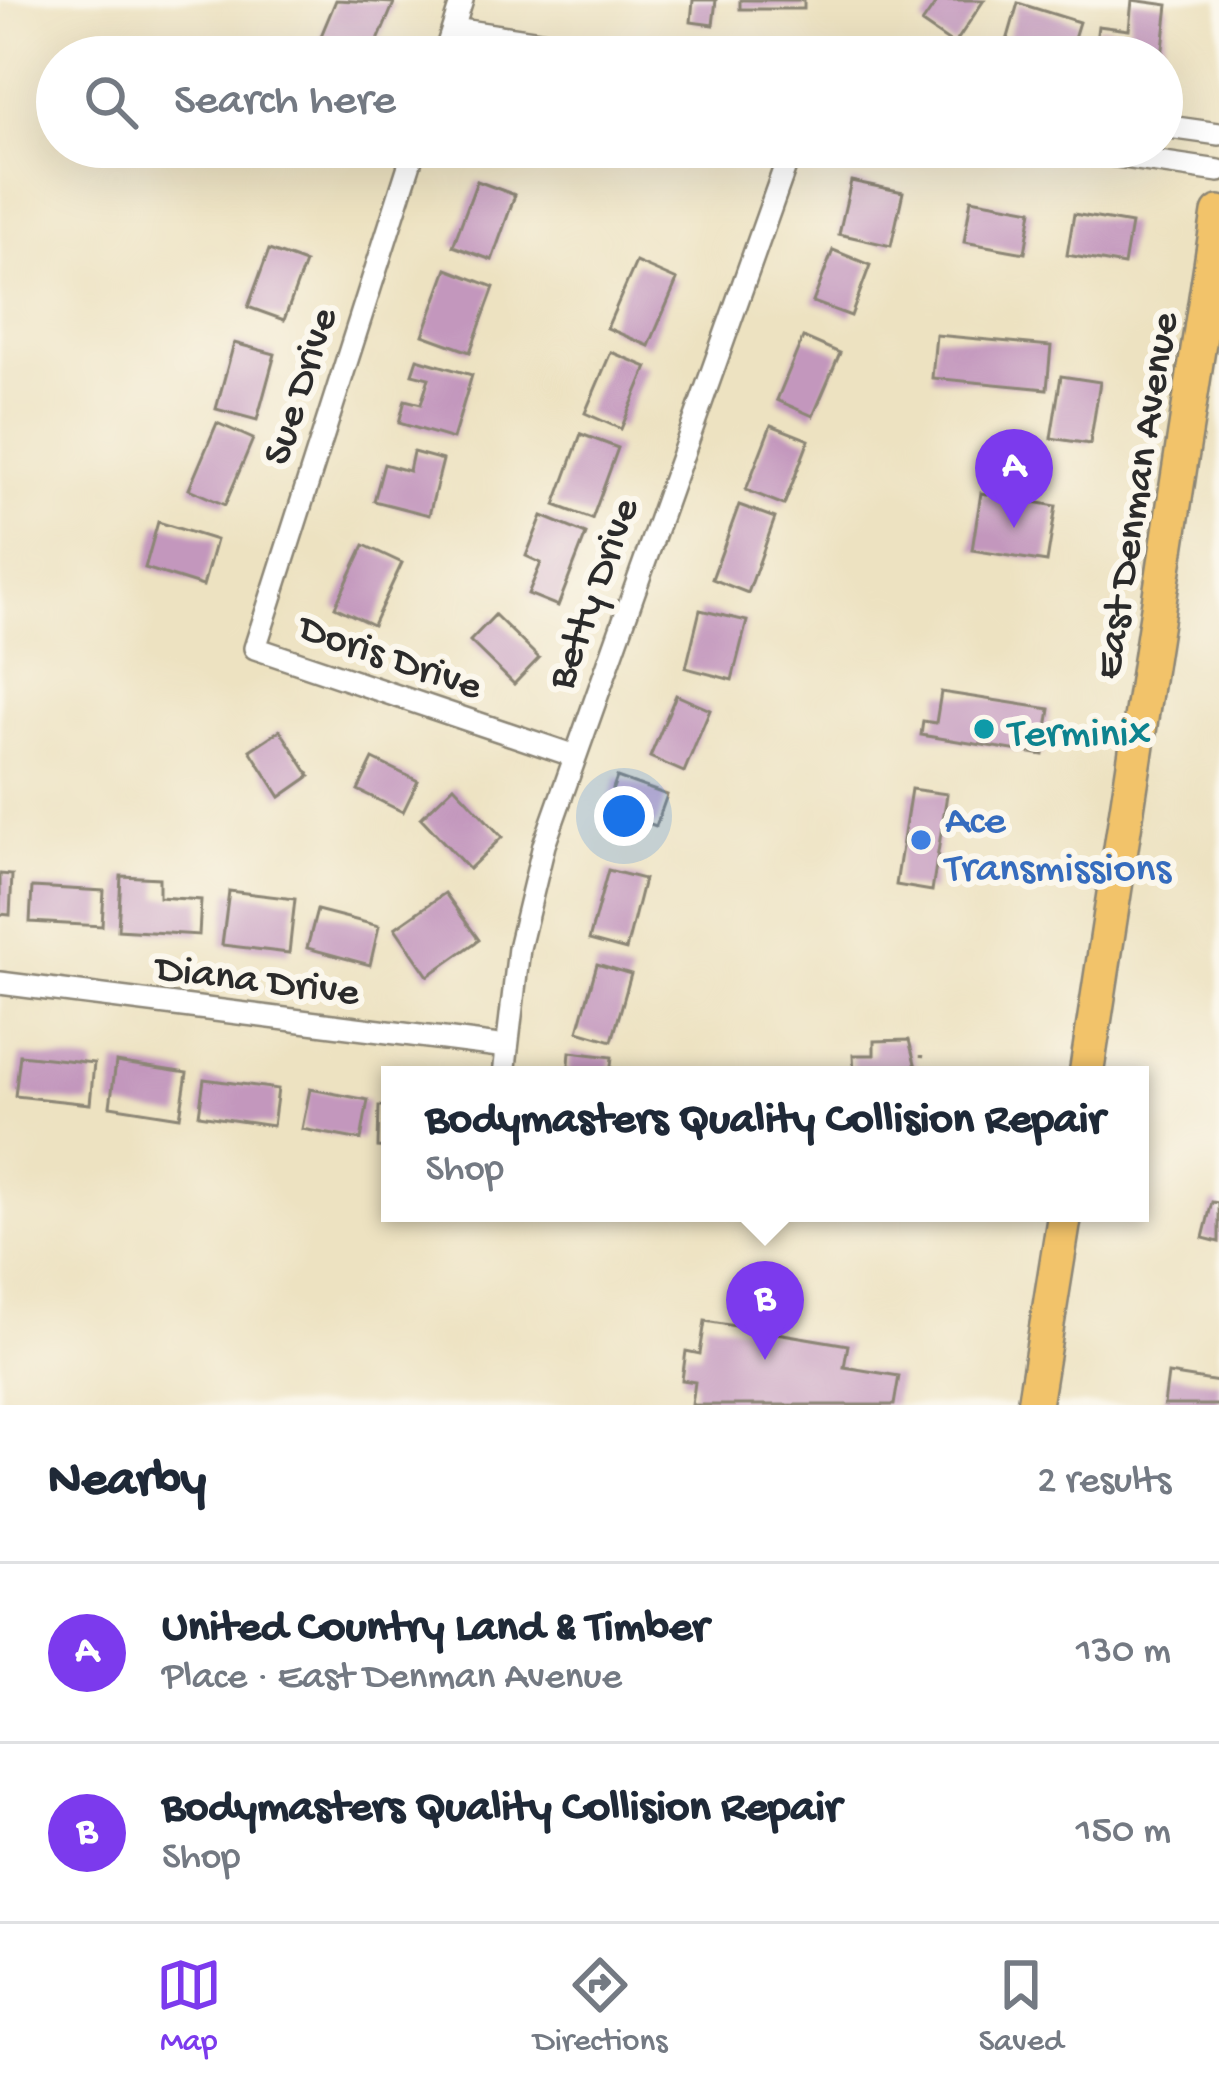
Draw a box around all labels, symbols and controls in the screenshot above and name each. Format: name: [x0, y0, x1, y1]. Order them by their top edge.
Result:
search box: [36, 36, 1183, 168]
icon: search: [78, 69, 144, 135]
text: Search here: [174, 76, 396, 129]
street label: Sue Drive: [255, 301, 352, 472]
street label: East Denman Avenue: [1086, 308, 1193, 683]
pin: A: [975, 429, 1053, 528]
street label: Betty Drive: [539, 491, 654, 698]
street label: Doris Drive: [289, 605, 489, 715]
place label: Terminix: [1006, 712, 1151, 761]
marker: Terminix: [971, 716, 997, 742]
your location: [594, 786, 654, 846]
place label: Ace Transmissions: [943, 799, 1172, 896]
marker: Ace Transmissions: [908, 827, 934, 853]
street label: Diana Drive: [150, 946, 363, 1020]
popup: [381, 1066, 1149, 1222]
text: Bodymasters Quality Collision Repair: [426, 1095, 1104, 1148]
text: Shop: [426, 1148, 504, 1194]
pin: B: [726, 1261, 804, 1360]
text: Nearby: [48, 1453, 206, 1513]
text: 2 results: [1037, 1460, 1171, 1506]
text: United Country Land & Timber: [162, 1603, 708, 1656]
text: A: [75, 1630, 99, 1676]
text: 130 m: [1076, 1630, 1171, 1676]
text: Place · East Denman Avenue: [162, 1656, 622, 1702]
text: Bodymasters Quality Collision Repair: [162, 1783, 841, 1836]
text: B: [77, 1810, 97, 1856]
text: 150 m: [1076, 1810, 1171, 1856]
text: Shop: [162, 1836, 240, 1882]
tab: Map: [156, 1952, 222, 2062]
tab: Directions: [533, 1952, 667, 2062]
tab: Saved: [979, 1952, 1063, 2062]

